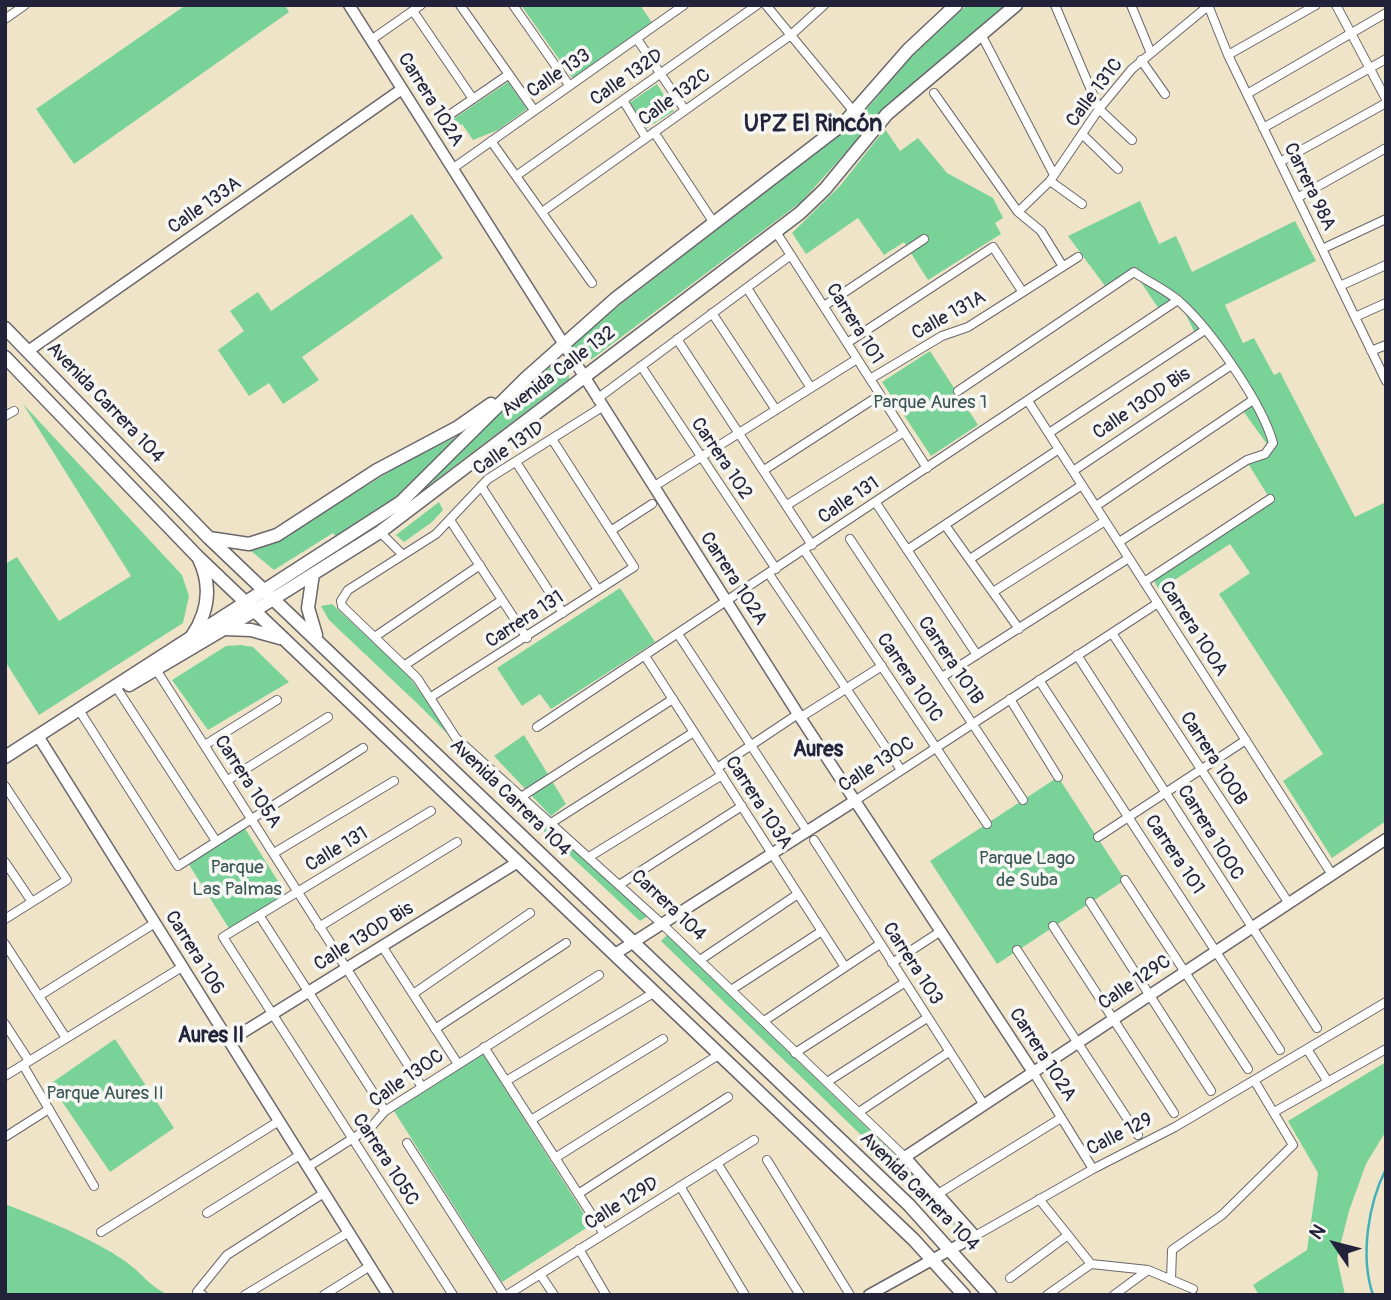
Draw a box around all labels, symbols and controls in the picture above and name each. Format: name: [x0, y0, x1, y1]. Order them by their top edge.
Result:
street label: Calle 133: [523, 44, 595, 104]
street label: Calle 132D: [586, 45, 668, 111]
street label: Carrera 102A: [392, 49, 468, 151]
street label: Calle 131C: [1062, 54, 1128, 132]
street label: Calle 132C: [635, 64, 715, 132]
district label: UPZ El Rincón: [744, 111, 882, 139]
street label: Carrera 98A: [1278, 140, 1340, 234]
street label: Calle 133A: [164, 173, 246, 239]
street label: Carrera 101: [820, 280, 888, 368]
street label: Calle 131A: [908, 286, 990, 346]
street label: Avenida Calle 132: [497, 322, 621, 422]
street label: Avenida Carrera 104: [41, 338, 169, 468]
street label: Calle 130D Bis: [1089, 363, 1195, 445]
park label: Parque Aures 1: [873, 392, 987, 414]
street label: Carrera 102: [685, 414, 757, 504]
street label: Calle 131D: [469, 417, 549, 481]
street label: Calle 131: [814, 472, 884, 530]
street label: Carrera 102A: [695, 528, 771, 630]
street label: Carrera 100A: [1154, 577, 1232, 681]
street label: Carrera 131: [482, 586, 568, 654]
street label: Carrera 101B: [912, 613, 988, 709]
street label: Carrera 101C: [871, 629, 947, 727]
street label: Carrera 100B: [1174, 708, 1252, 810]
street label: Carrera 105A: [209, 731, 285, 833]
street label: Calle 130C: [835, 732, 919, 798]
street label: Avenida Carrera 104: [445, 734, 575, 862]
district label: Aures: [793, 738, 843, 764]
street label: Carrera 103A: [720, 752, 796, 854]
street label: Carrera 100C: [1172, 781, 1248, 885]
street label: Carrera 101: [1139, 811, 1209, 899]
street label: Calle 131: [302, 823, 372, 877]
park label: Parque Lago de Suba: [979, 848, 1075, 892]
park label: Parque Las Palmas: [192, 857, 282, 901]
street label: Carrera 104: [626, 866, 710, 946]
street label: Calle 130D Bis: [310, 897, 418, 977]
street label: Carrera 106: [159, 907, 229, 999]
street label: Carrera 103: [877, 918, 947, 1010]
street label: Calle 129C: [1094, 950, 1176, 1016]
street label: Carrera 102A: [1004, 1004, 1080, 1106]
district label: Aures II: [178, 1024, 244, 1050]
street label: Calle 130C: [365, 1045, 449, 1113]
park label: Parque Aures II: [46, 1083, 164, 1105]
street label: Calle 129: [1083, 1109, 1157, 1161]
street label: Carrera 105C: [347, 1110, 423, 1210]
street label: Avenida Carrera 104: [855, 1128, 983, 1256]
street label: Calle 129D: [581, 1172, 663, 1236]
north arrow: [1300, 1209, 1370, 1279]
text: N: [1304, 1220, 1331, 1244]

